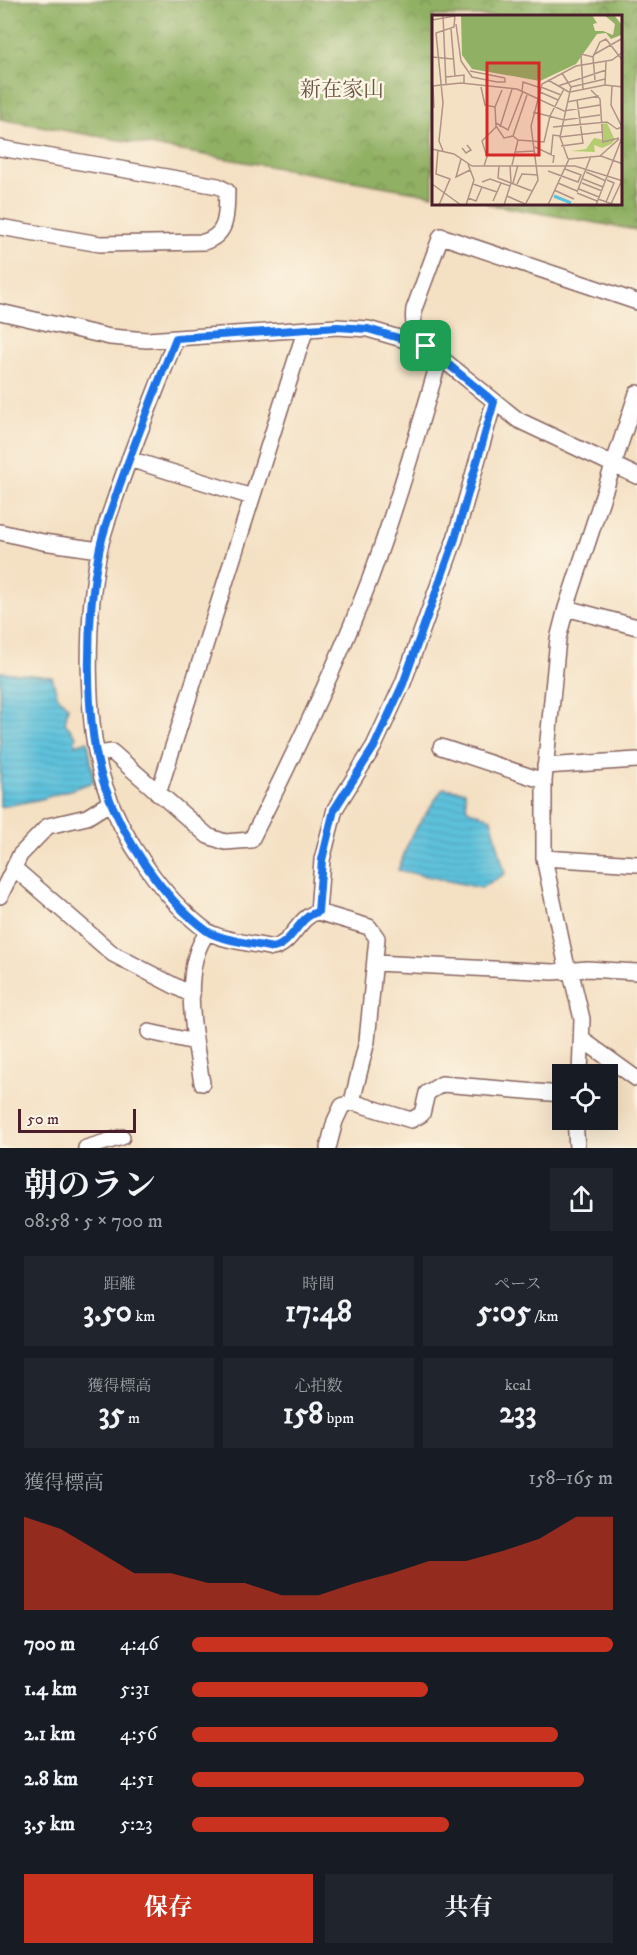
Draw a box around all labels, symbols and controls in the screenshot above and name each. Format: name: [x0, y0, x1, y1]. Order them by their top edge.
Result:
inset map: [432, 15, 622, 206]
park label: 新在家山: [300, 77, 384, 103]
pin: [400, 320, 451, 371]
icon: arrive: [409, 329, 442, 362]
map controls: [552, 1064, 618, 1130]
button: locate: [552, 1064, 618, 1130]
scale bar: [18, 1106, 136, 1134]
text: 50 m: [27, 1109, 59, 1129]
text: 朝のラン: [24, 1166, 156, 1207]
button: share: [550, 1168, 613, 1231]
text: 08:58 · 5 × 700 m: [24, 1209, 163, 1234]
text: 距離: [103, 1274, 135, 1294]
text: 時間: [302, 1274, 335, 1294]
text: ペース: [494, 1274, 541, 1294]
text: 3.50: [83, 1294, 132, 1331]
text: 17:48: [285, 1294, 352, 1331]
text: 5:05: [477, 1294, 531, 1331]
text: km: [132, 1306, 155, 1326]
text: /km: [531, 1306, 559, 1326]
text: kcal: [505, 1375, 531, 1395]
text: 獲得標高: [87, 1376, 151, 1396]
text: 心拍数: [294, 1376, 343, 1396]
text: 233: [499, 1395, 536, 1432]
text: 35: [98, 1396, 124, 1433]
text: 158: [283, 1396, 323, 1433]
text: m: [124, 1408, 140, 1428]
text: bpm: [323, 1408, 354, 1428]
text: 158–165 m: [528, 1466, 613, 1491]
text: 獲得標高: [24, 1471, 104, 1496]
text: 700 m: [24, 1632, 75, 1657]
text: 4:46: [120, 1632, 159, 1657]
text: 1.4 km: [24, 1677, 77, 1702]
text: 5:31: [120, 1677, 150, 1702]
text: 2.1 km: [24, 1722, 75, 1747]
text: 4:56: [120, 1722, 157, 1747]
text: 2.8 km: [24, 1767, 78, 1792]
text: 4:51: [120, 1767, 154, 1792]
text: 3.5 km: [24, 1812, 75, 1837]
text: 5:23: [120, 1812, 152, 1837]
button: 保存: [24, 1874, 313, 1943]
button: 共有: [325, 1874, 613, 1943]

